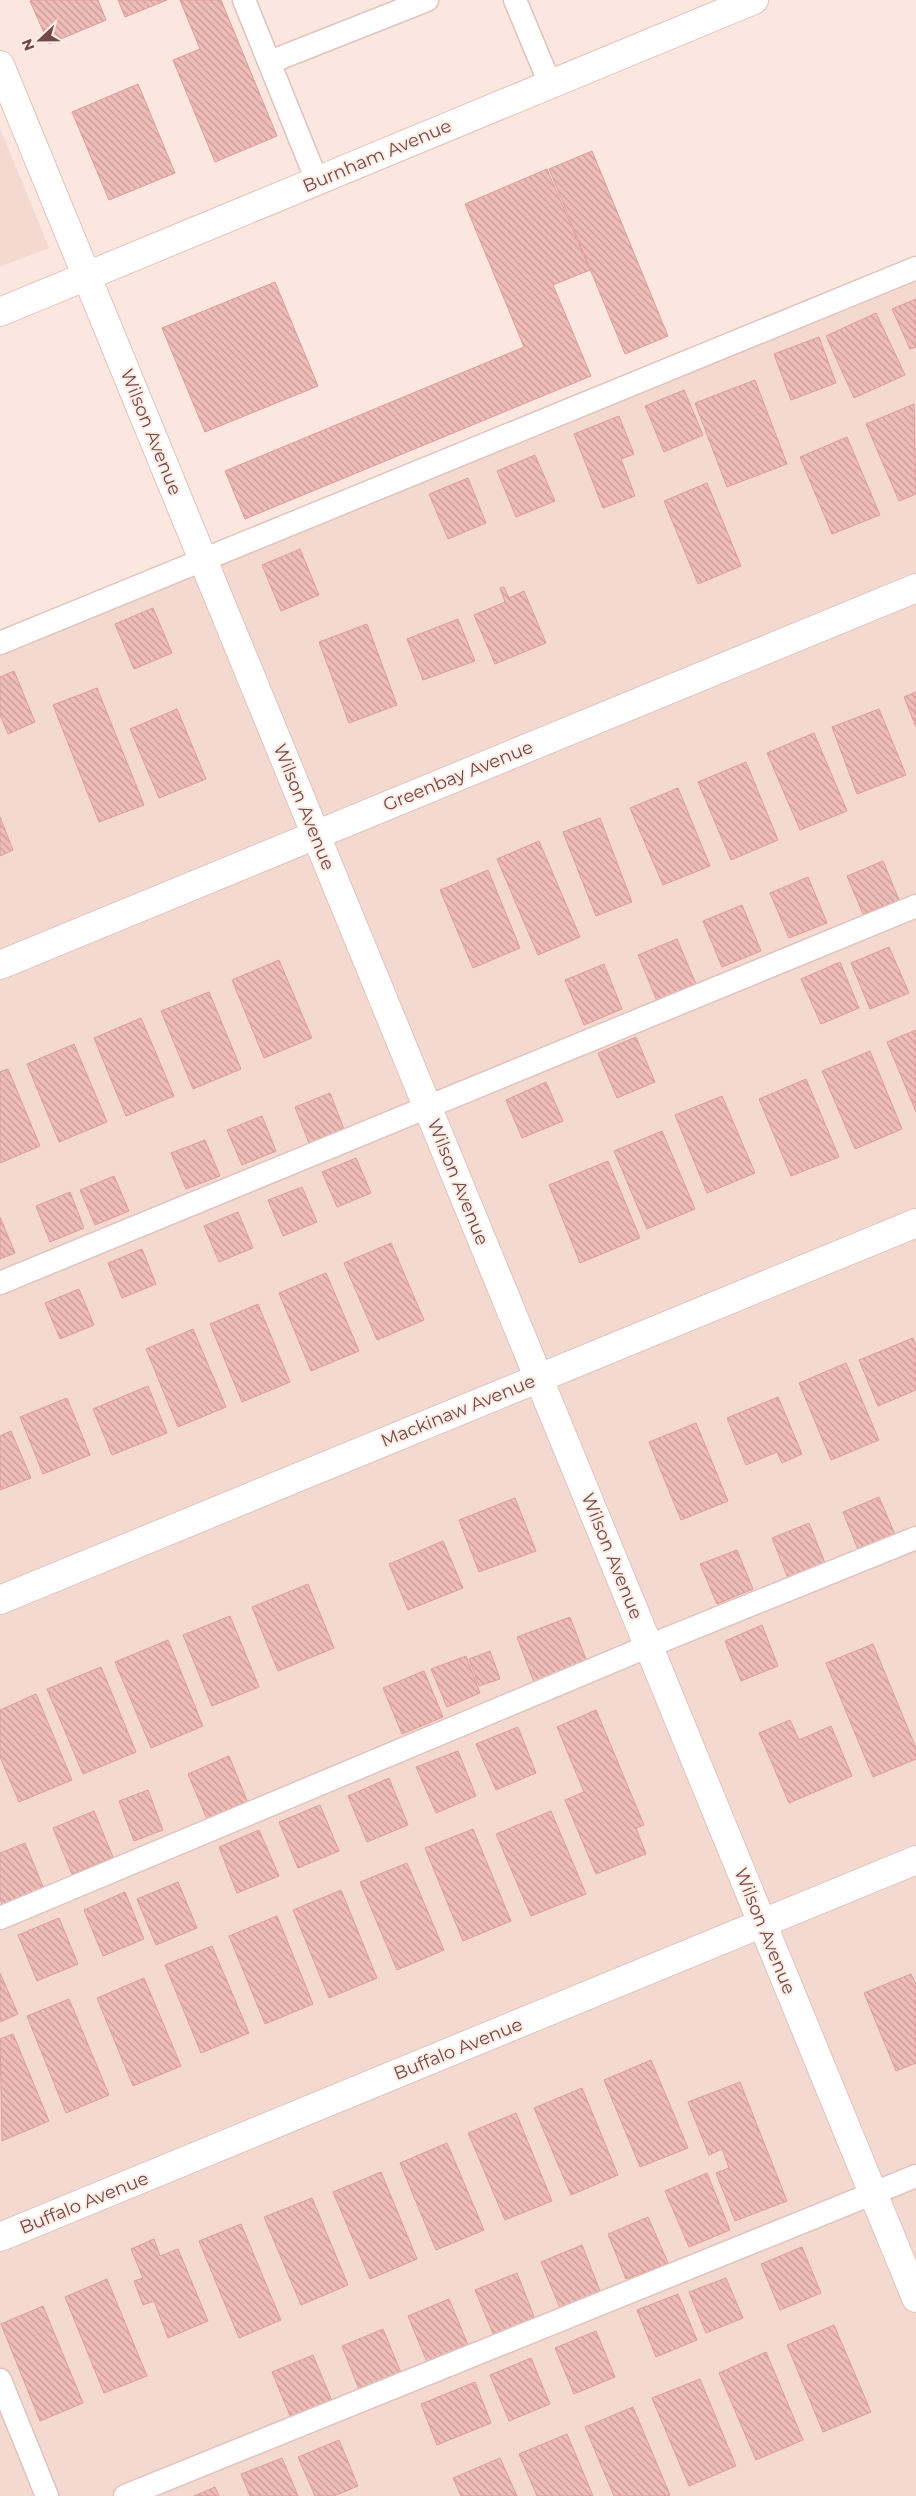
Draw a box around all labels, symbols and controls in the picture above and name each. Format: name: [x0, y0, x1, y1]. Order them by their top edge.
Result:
north arrow: [15, 15, 65, 65]
text: N: [17, 36, 38, 53]
street label: Burnham Avenue: [299, 115, 455, 197]
street label: Wilson Avenue: [116, 366, 186, 498]
street label: Greenbay Avenue: [380, 736, 536, 816]
street label: Wilson Avenue: [269, 741, 339, 873]
street label: Wilson Avenue: [423, 1116, 493, 1248]
street label: Mackinaw Avenue: [378, 1370, 538, 1452]
street label: Wilson Avenue: [577, 1490, 647, 1622]
street label: Wilson Avenue: [730, 1865, 800, 1997]
street label: Buffalo Avenue: [390, 2013, 526, 2085]
street label: Buffalo Avenue: [16, 2167, 152, 2239]

